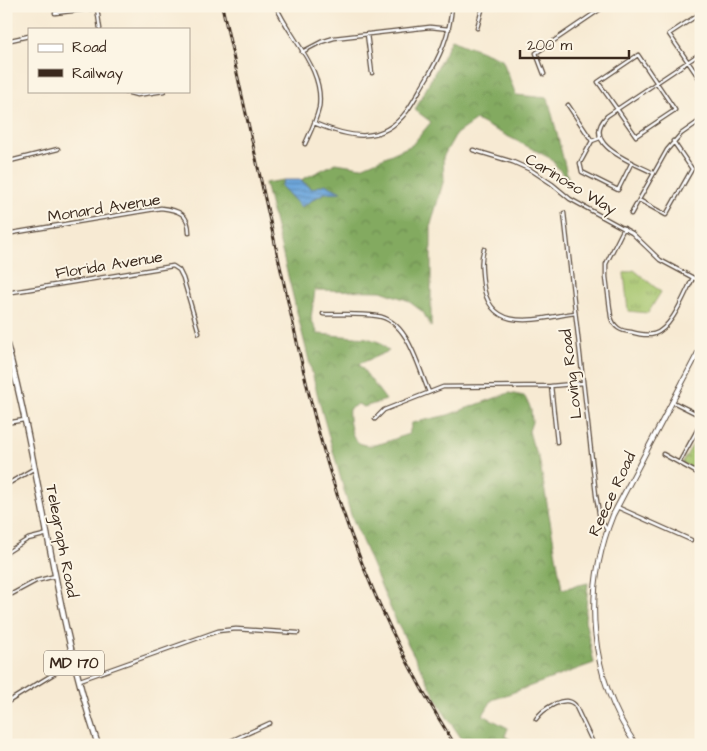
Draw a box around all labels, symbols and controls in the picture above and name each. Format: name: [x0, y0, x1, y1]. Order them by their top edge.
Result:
legend: [28, 28, 190, 92]
scale bar: [520, 28, 628, 60]
text: 200 m: [527, 35, 573, 56]
text: Road: [72, 37, 107, 58]
text: Railway: [72, 63, 123, 85]
street label: Carinoso Way: [521, 148, 621, 221]
street label: Monard Avenue: [46, 188, 162, 228]
street label: Florida Avenue: [54, 246, 165, 284]
street label: Loving Road: [555, 328, 588, 420]
street label: Reece Road: [583, 448, 641, 540]
street label: Telegraph Road: [39, 482, 84, 600]
road number: MD 170: [44, 650, 104, 676]

